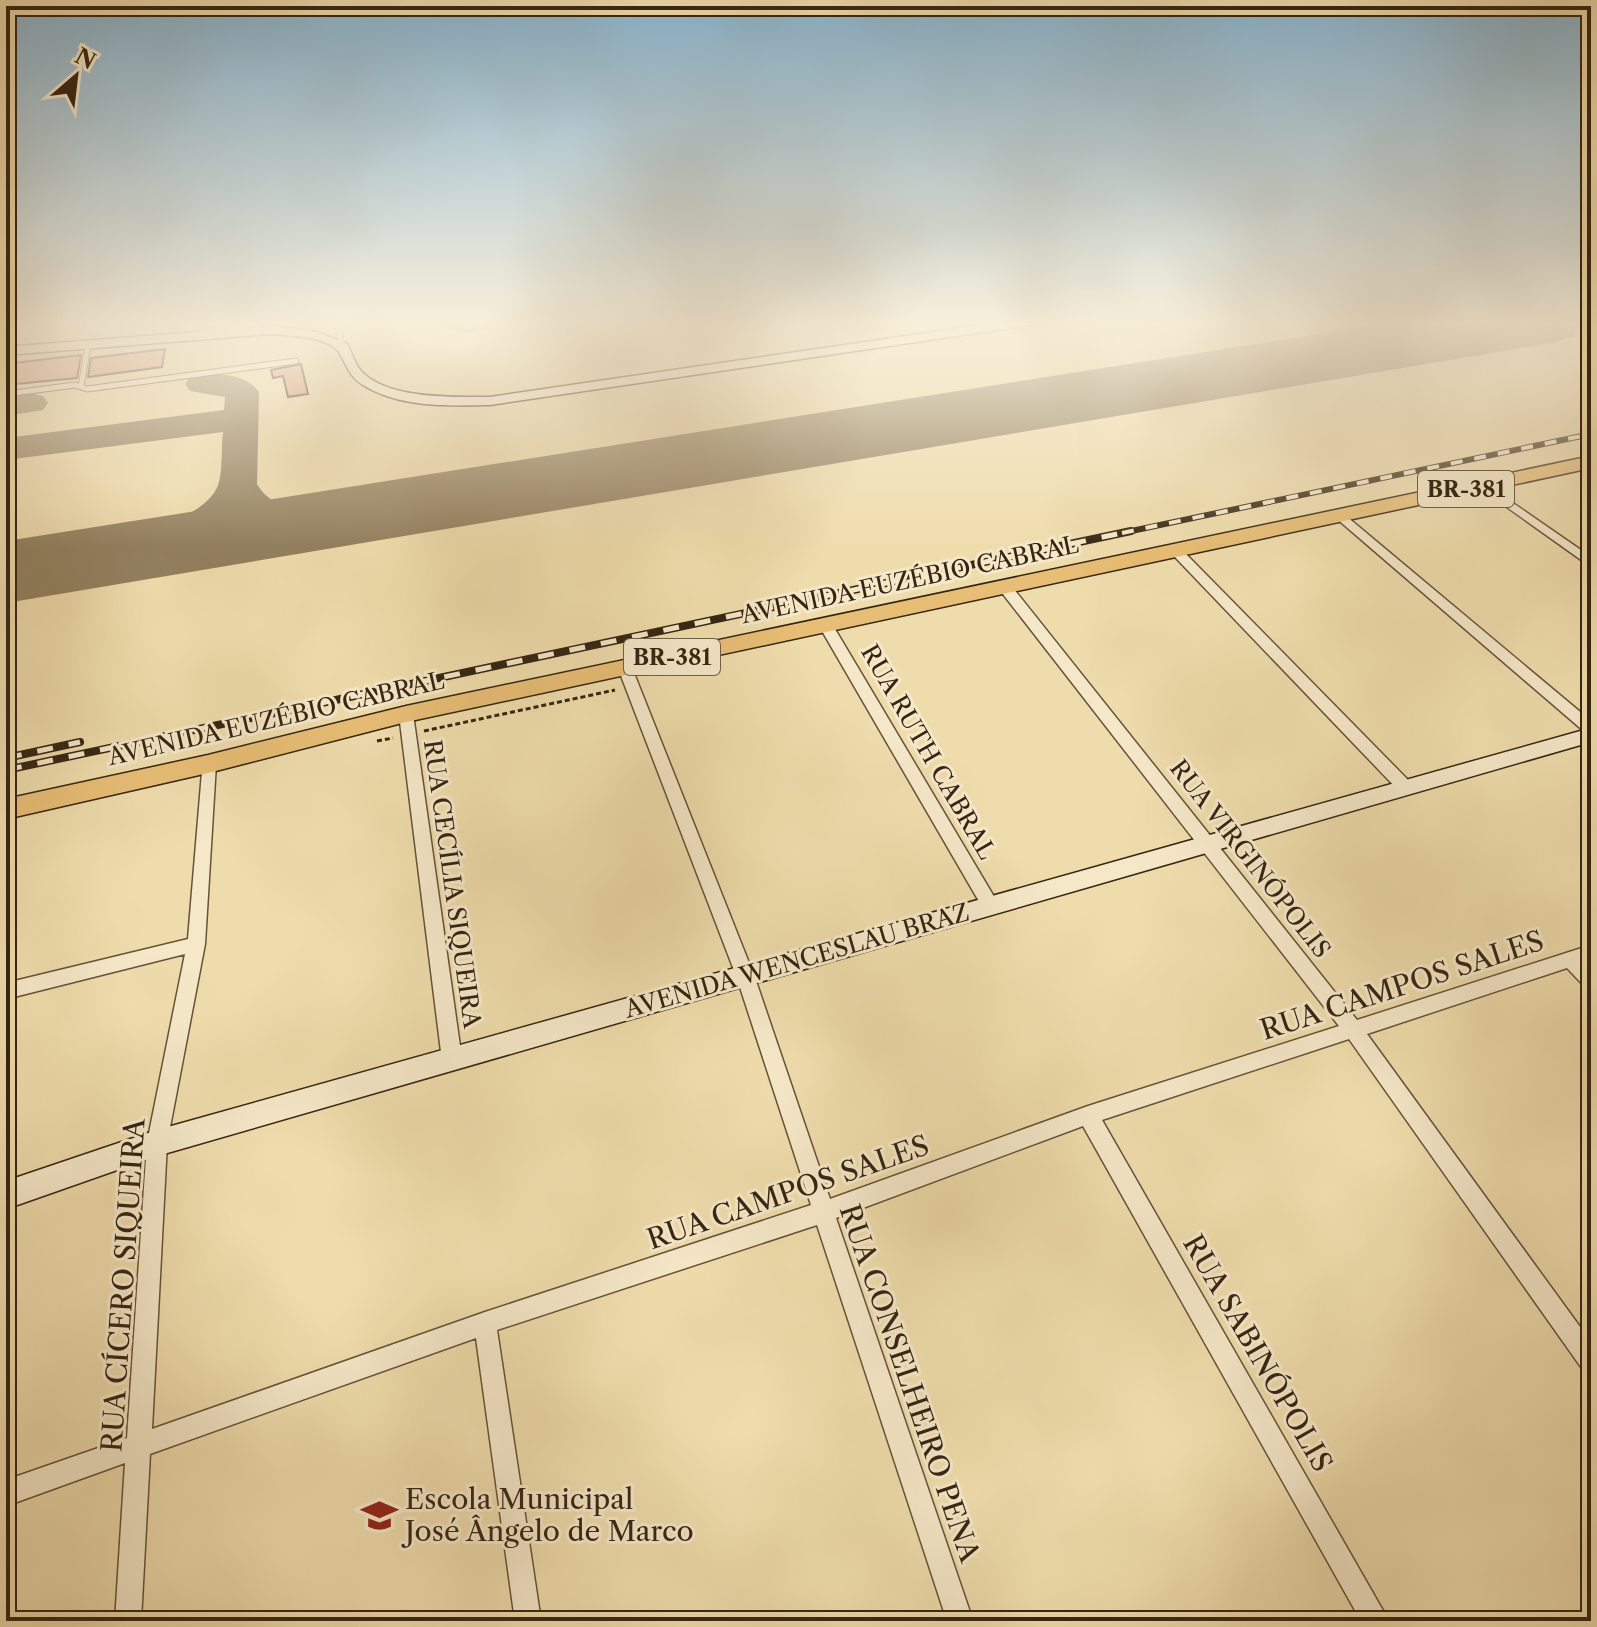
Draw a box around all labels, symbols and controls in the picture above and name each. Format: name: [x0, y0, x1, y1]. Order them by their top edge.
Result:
north arrow: [36, 36, 116, 116]
text: N: [70, 42, 100, 75]
road number: BR-381: [1418, 471, 1514, 507]
street label: AVENIDA EUZÉBIO CABRAL: [738, 529, 1082, 630]
road number: BR-381: [624, 639, 720, 675]
street label: RUA RUTH CABRAL: [855, 639, 1002, 864]
street label: AVENIDA EUZÉBIO CABRAL: [104, 666, 447, 772]
street label: RUA CECÍLIA SIQUEIRA: [418, 738, 488, 1031]
street label: RUA VIRGINÓPOLIS: [1164, 753, 1338, 963]
street label: AVENIDA WENCESLAU BRAZ: [620, 897, 973, 1024]
street label: RUA CAMPOS SALES: [1256, 923, 1548, 1047]
street label: RUA CÍCERO SIQUEIRA: [94, 1116, 152, 1453]
street label: RUA CAMPOS SALES: [643, 1128, 933, 1256]
street label: RUA CONSELHEIRO PENA: [833, 1200, 988, 1568]
street label: RUA SABINÓPOLIS: [1176, 1228, 1340, 1478]
place label: Escola Municipal José Ângelo de Marco: [401, 1482, 694, 1548]
school or university icon: Escola Municipal José Ângelo de Marco: [360, 1496, 398, 1534]

